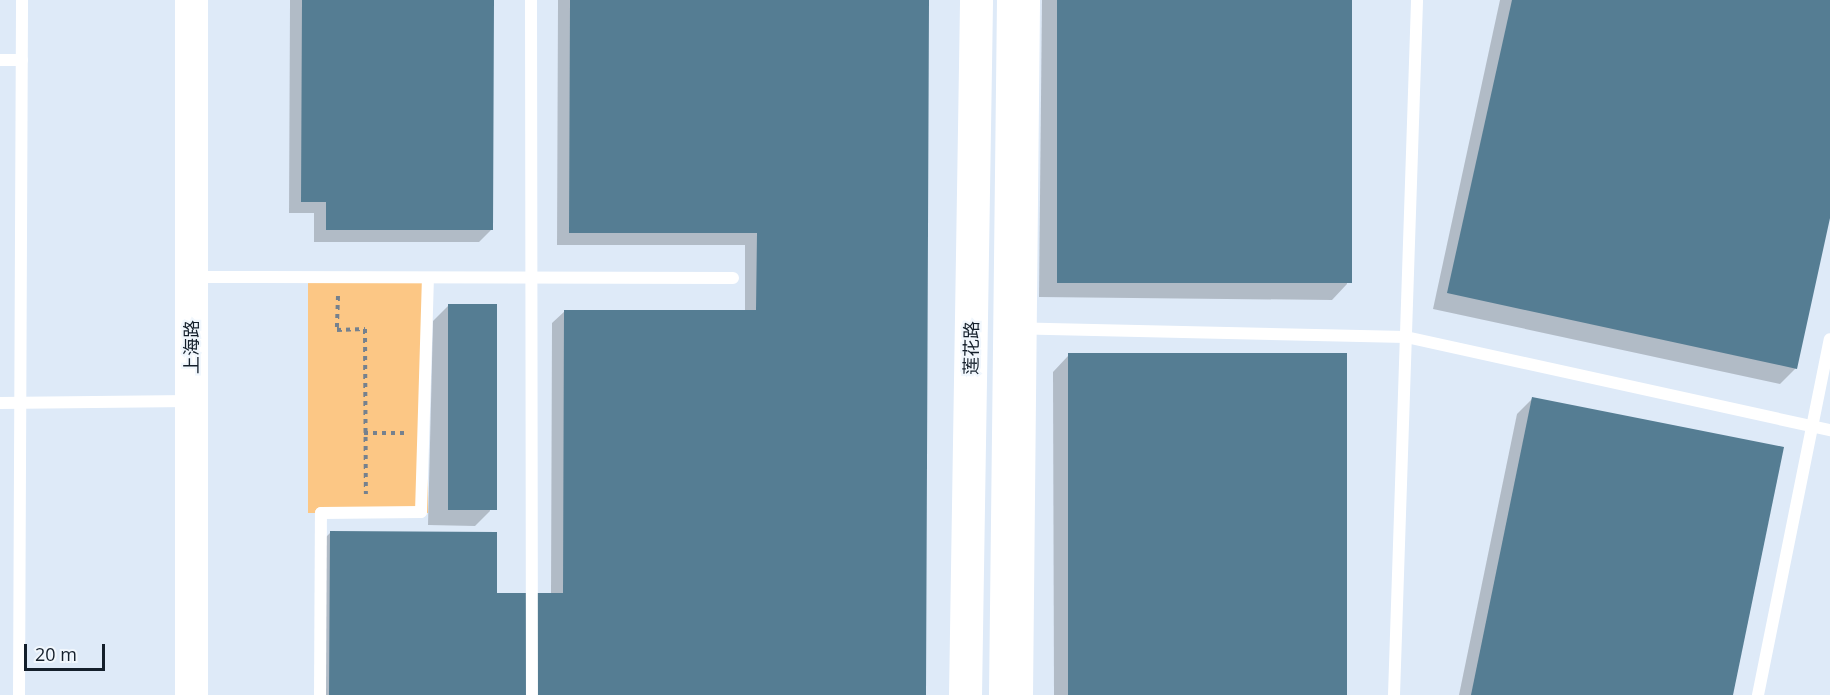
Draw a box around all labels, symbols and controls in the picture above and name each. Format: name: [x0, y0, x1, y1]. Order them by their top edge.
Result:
street label: 上海路: [180, 320, 202, 374]
street label: 莲花路: [960, 321, 982, 375]
scale bar: [27, 632, 108, 670]
text: 20 m: [35, 642, 77, 666]

